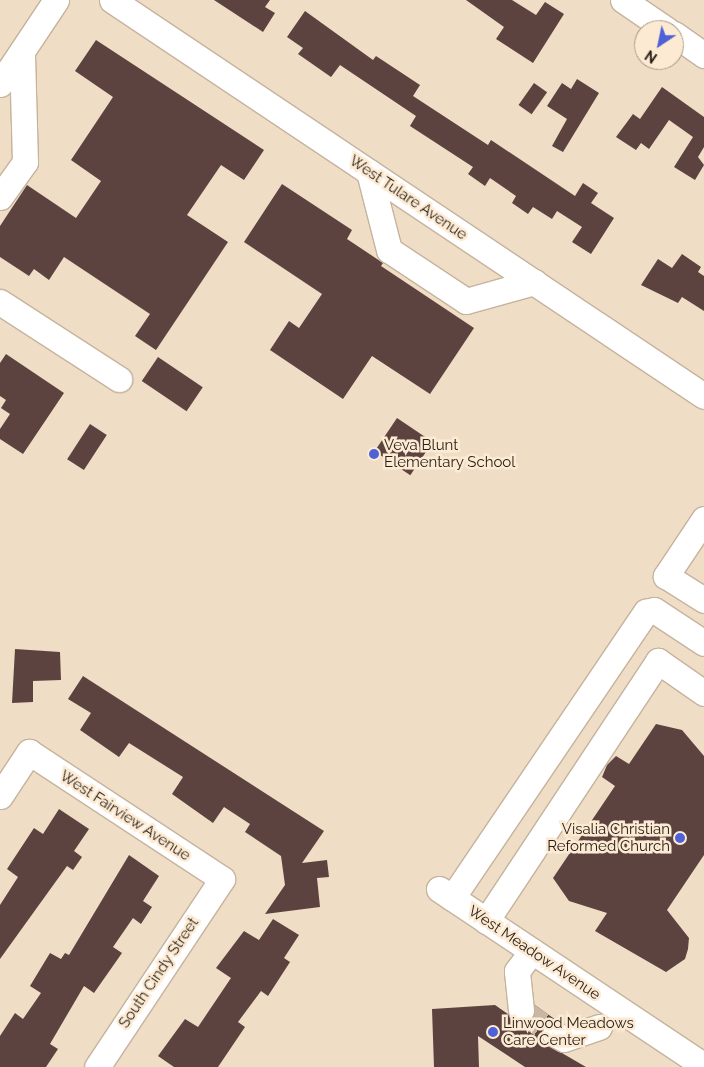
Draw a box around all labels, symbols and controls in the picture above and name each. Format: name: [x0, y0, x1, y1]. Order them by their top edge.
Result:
north arrow: [634, 20, 684, 70]
text: N: [642, 47, 660, 66]
street label: West Tulare Avenue: [345, 152, 471, 244]
place label: Veva Blunt Elementary School: [384, 436, 516, 471]
marker: Veva Blunt Elementary School: [368, 448, 380, 460]
street label: West Fairview Avenue: [56, 767, 194, 865]
place label: Visalia Christian Reformed Church: [547, 820, 670, 855]
marker: Visalia Christian Reformed Church: [674, 832, 686, 844]
street label: West Meadow Avenue: [464, 902, 604, 1004]
street label: South Cindy Street: [115, 914, 203, 1032]
place label: Linwood Meadows Care Center: [503, 1014, 634, 1049]
marker: Linwood Meadows Care Center: [487, 1026, 499, 1038]

